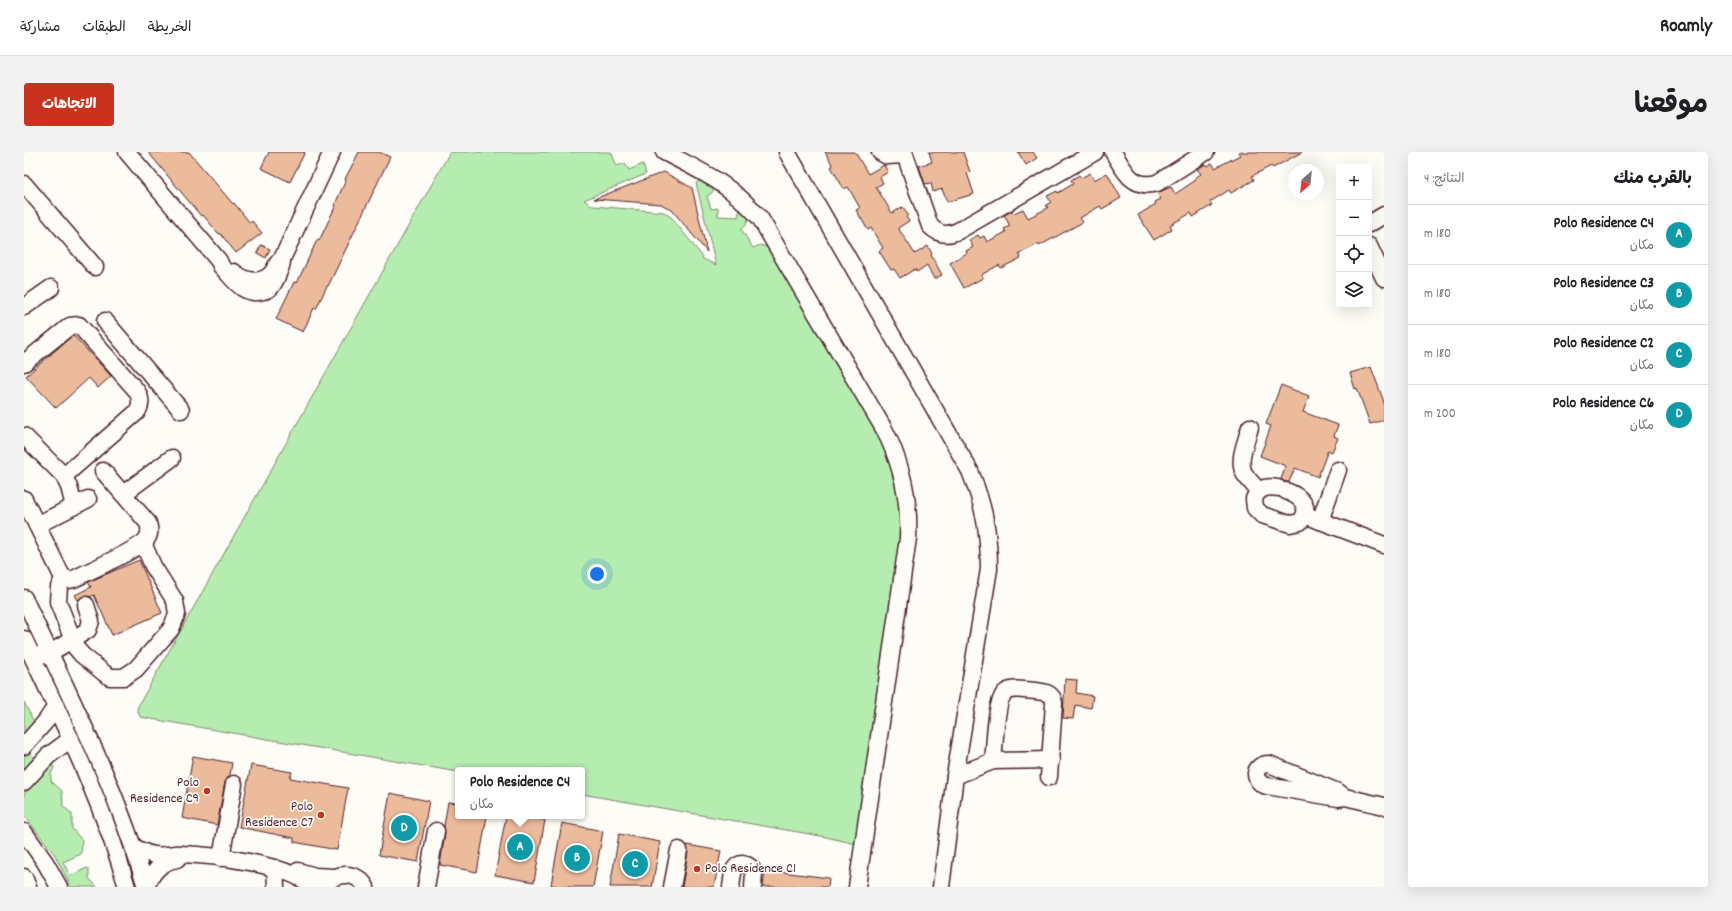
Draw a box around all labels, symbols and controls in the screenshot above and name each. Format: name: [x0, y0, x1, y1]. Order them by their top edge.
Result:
text: Roamly: [1660, 14, 1712, 41]
text: مشاركة: [20, 18, 60, 38]
text: الطبقات: [82, 18, 126, 38]
text: الخريطة: [148, 18, 191, 38]
button: الاتجاهات: [24, 83, 114, 126]
text: موقعنا: [1634, 87, 1708, 127]
north arrow: [1288, 164, 1324, 200]
map controls: [1336, 164, 1372, 308]
button: +: [1336, 164, 1372, 200]
text: بالقرب منك: [1614, 168, 1692, 192]
text: النتائج: 4: [1424, 170, 1465, 189]
button: −: [1336, 200, 1372, 236]
text: Polo Residence C4: [1554, 213, 1654, 235]
text: 180 m: [1424, 225, 1451, 244]
text: A: [1675, 225, 1683, 244]
button: locate: [1336, 236, 1372, 272]
text: مكان: [1630, 237, 1654, 256]
button: layers: [1336, 272, 1372, 308]
text: Polo Residence C3: [1553, 273, 1654, 295]
text: 180 m: [1424, 285, 1451, 304]
text: B: [1676, 285, 1682, 304]
text: مكان: [1630, 297, 1654, 316]
text: Polo Residence C2: [1553, 333, 1654, 355]
text: 180 m: [1424, 345, 1451, 364]
text: C: [1676, 345, 1682, 364]
text: مكان: [1630, 357, 1654, 376]
text: Polo Residence C6: [1552, 393, 1654, 415]
text: 200 m: [1424, 405, 1456, 424]
text: D: [1676, 405, 1682, 424]
text: مكان: [1630, 417, 1654, 436]
your location: [587, 564, 607, 584]
popup: [455, 767, 585, 819]
text: Polo Residence C4: [470, 772, 570, 794]
place label: Polo Residence C9: [130, 773, 199, 809]
marker: Polo Residence C9: [202, 786, 212, 796]
text: مكان: [470, 796, 494, 815]
place label: Polo Residence C7: [245, 797, 313, 833]
marker: Polo Residence C7: [316, 810, 326, 820]
pin: D: [391, 813, 417, 843]
pin: A: [507, 832, 533, 862]
pin: B: [564, 843, 590, 873]
pin: C: [622, 849, 648, 879]
place label: Polo Residence C1: [705, 859, 796, 879]
marker: Polo Residence C1: [692, 864, 702, 874]

